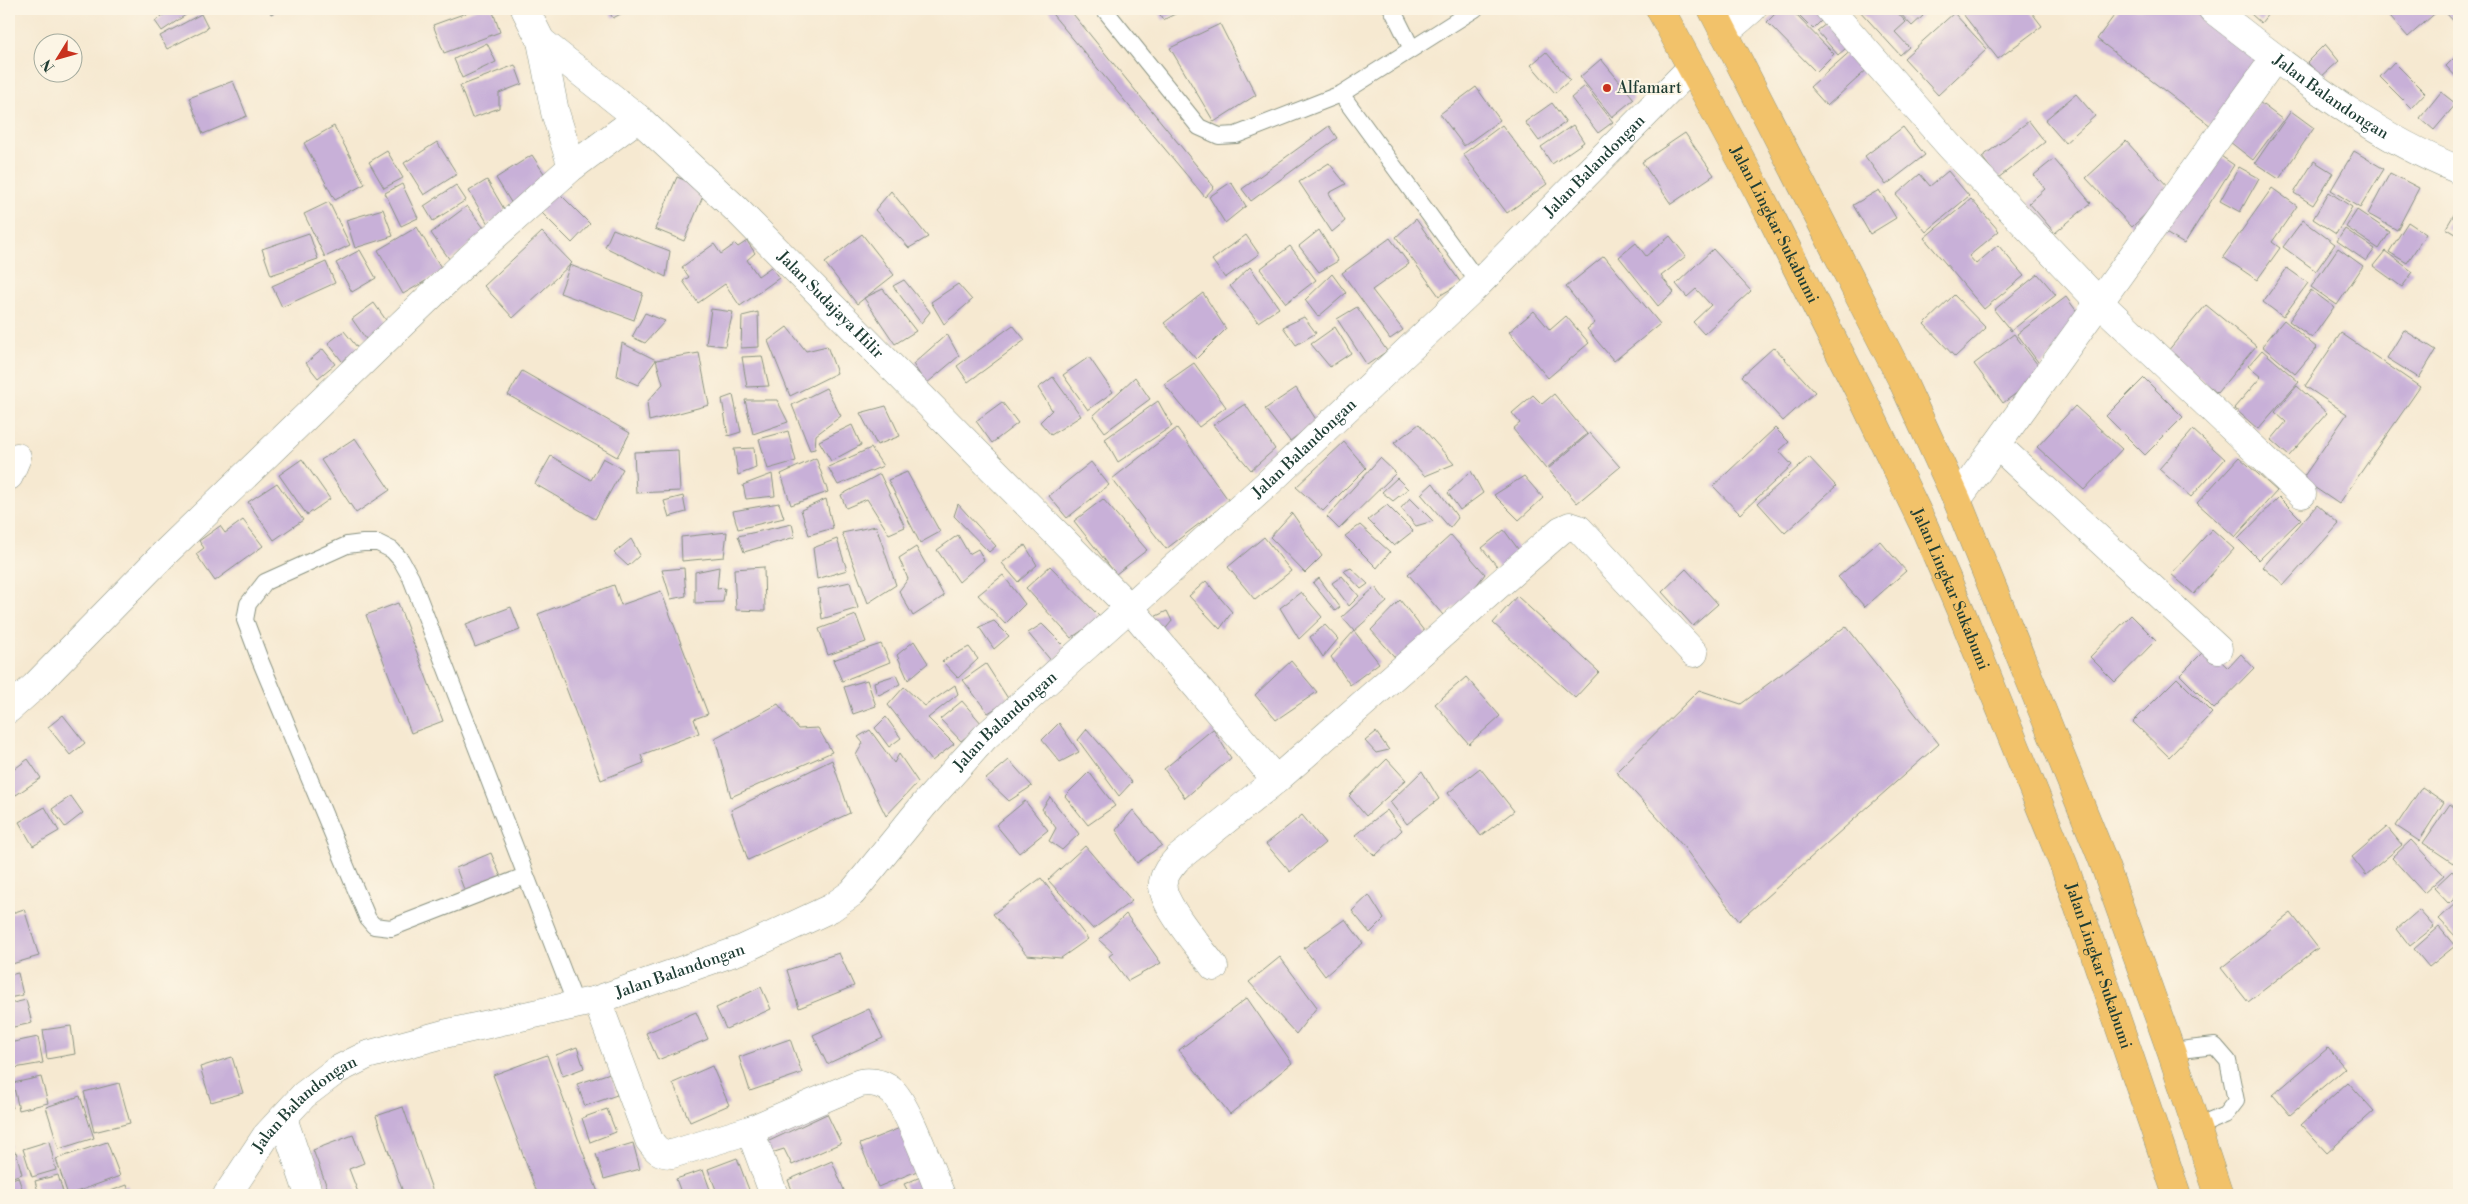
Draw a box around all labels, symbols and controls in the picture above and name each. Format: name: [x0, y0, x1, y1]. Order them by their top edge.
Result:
north arrow: [32, 32, 82, 82]
street label: Jalan Balandongan: [2268, 49, 2393, 144]
text: N: [38, 55, 59, 75]
place label: Alfamart: [1616, 78, 1682, 98]
marker: Alfamart: [1601, 82, 1613, 94]
street label: Jalan Balandongan: [1539, 110, 1650, 222]
street label: Jalan Lingkar Sukabumi: [1725, 141, 1823, 307]
street label: Jalan Sudajaya Hilir: [772, 246, 888, 363]
street label: Jalan Balandongan: [1247, 394, 1361, 503]
street label: Jalan Lingkar Sukabumi: [1906, 504, 1994, 673]
street label: Jalan Balandongan: [948, 667, 1061, 776]
street label: Jalan Lingkar Sukabumi: [2060, 879, 2136, 1052]
street label: Jalan Balandongan: [612, 939, 748, 1003]
street label: Jalan Balandongan: [247, 1051, 361, 1157]

